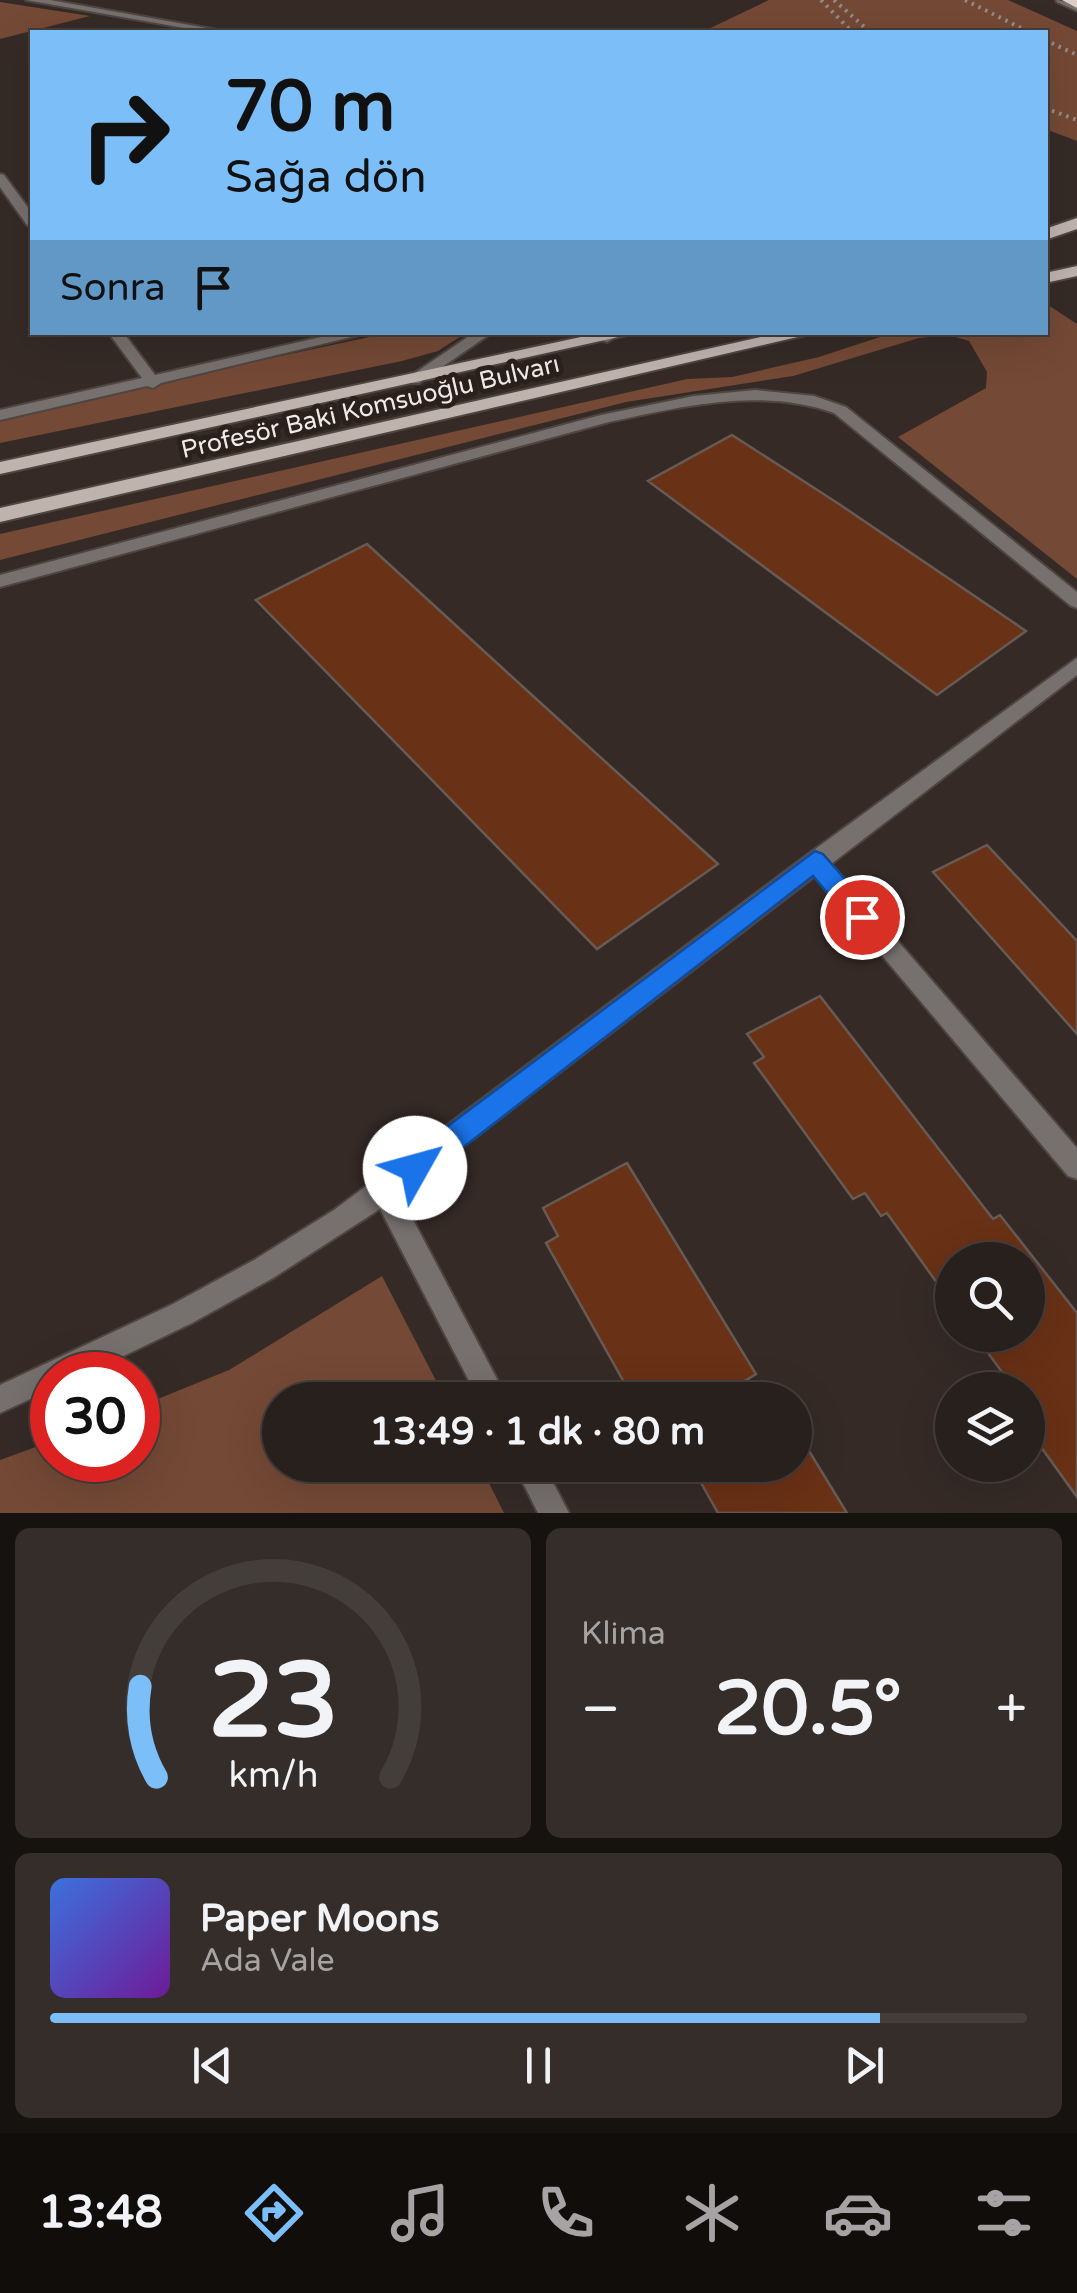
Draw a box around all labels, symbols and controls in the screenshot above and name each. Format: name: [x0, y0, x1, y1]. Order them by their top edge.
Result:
text: 70 m: [225, 66, 395, 150]
icon: right: [60, 70, 190, 200]
text: Sağa dön: [225, 151, 427, 205]
icon: arrive: [186, 260, 241, 315]
text: Sonra: [60, 265, 166, 311]
street label: Profesör Baki Komsuoğlu Bulvarı: [178, 349, 562, 465]
pin: [820, 875, 905, 960]
icon: arrive: [835, 890, 890, 945]
position arrow: [363, 1116, 467, 1220]
map controls: [935, 1242, 1045, 1482]
button: search: [935, 1242, 1045, 1352]
speed limit sign: 30: [30, 1352, 160, 1482]
button: layers: [935, 1372, 1045, 1482]
text: 13:49 · 1 dk · 80 m: [369, 1409, 705, 1455]
text: Klima: [581, 1615, 666, 1653]
text: 23: [208, 1640, 338, 1765]
text: 20.5°: [714, 1664, 902, 1754]
text: −: [581, 1677, 620, 1743]
text: +: [996, 1677, 1027, 1743]
text: km/h: [228, 1754, 318, 1797]
text: Paper Moons: [200, 1896, 440, 1942]
text: Ada Vale: [200, 1942, 335, 1980]
icon: previous: [185, 2038, 240, 2093]
icon: pause: [511, 2038, 566, 2093]
icon: next: [837, 2038, 892, 2093]
icon: directions: [239, 2178, 309, 2248]
icon: music: [385, 2178, 455, 2248]
icon: phone: [531, 2178, 601, 2248]
icon: climate: [677, 2178, 747, 2248]
icon: car: [823, 2178, 893, 2248]
icon: filters: [969, 2178, 1039, 2248]
text: 13:48: [38, 2186, 163, 2240]

